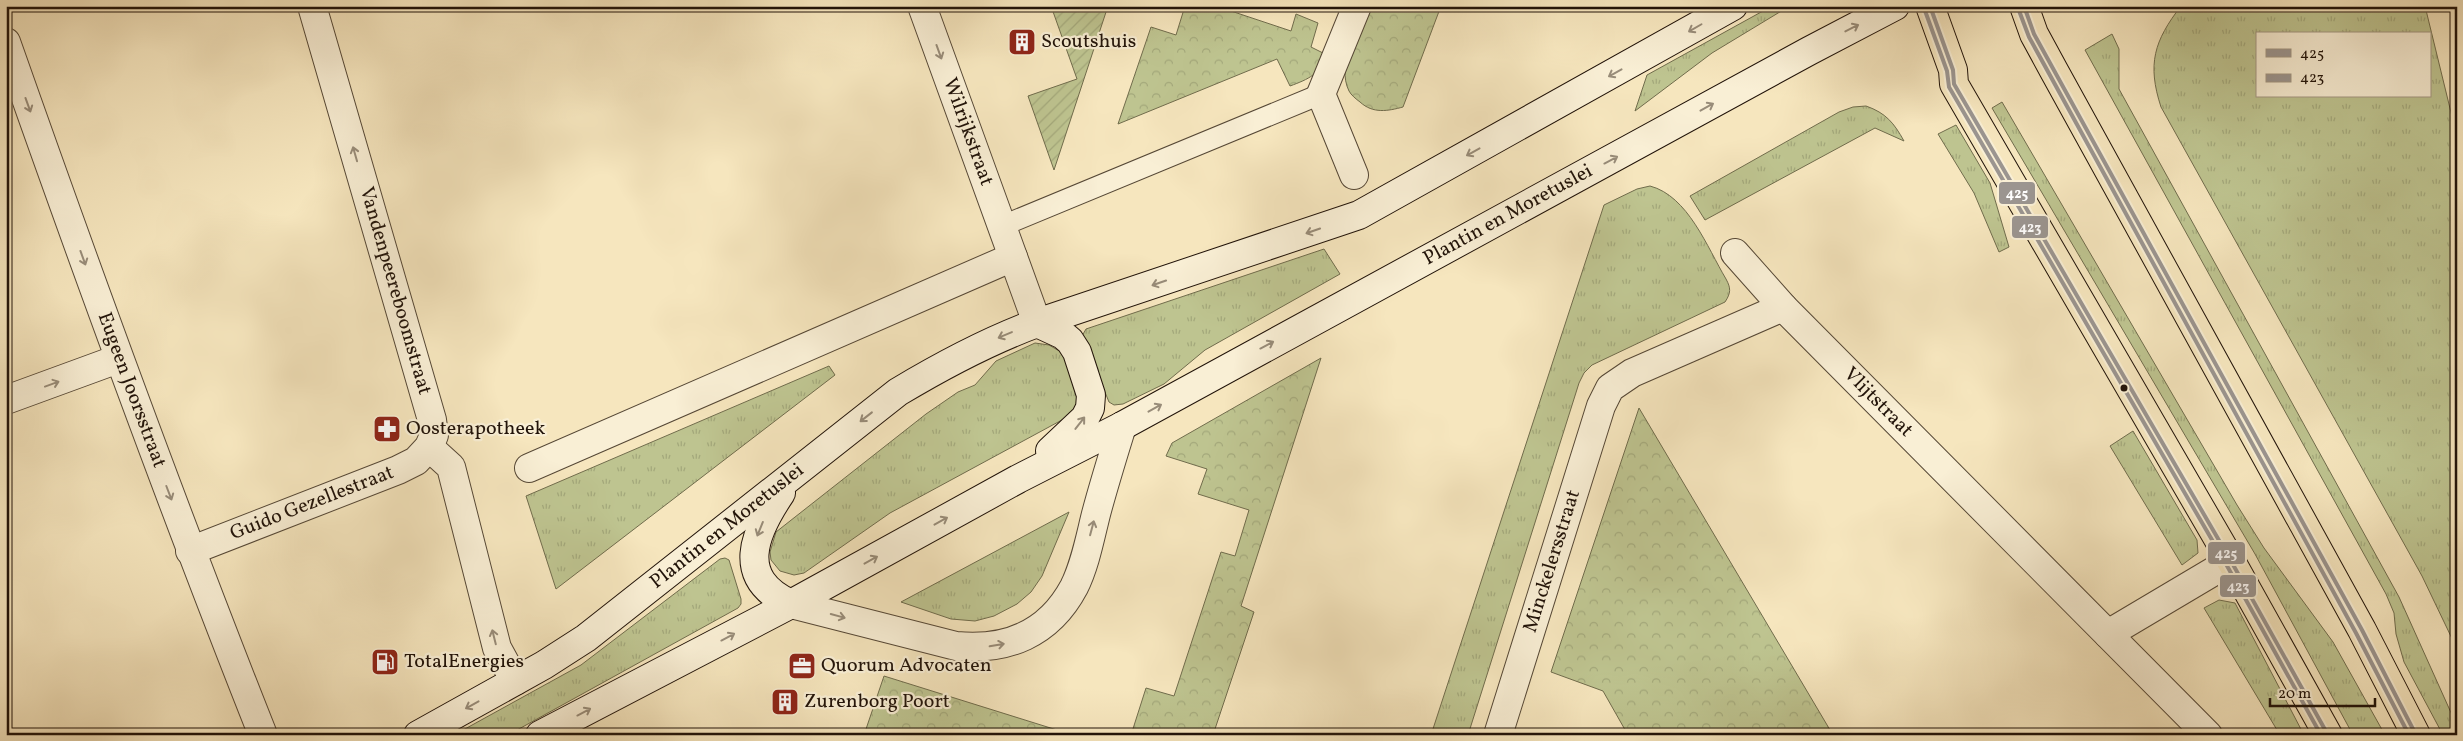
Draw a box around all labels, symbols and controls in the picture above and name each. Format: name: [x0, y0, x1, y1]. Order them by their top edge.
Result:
one-way arrow: [1688, 23, 1703, 33]
one-way arrow: [1844, 23, 1859, 32]
building icon: Scoutshuis: [1007, 27, 1037, 57]
place label: Scoutshuis: [1041, 28, 1136, 56]
legend: [2256, 32, 2430, 98]
one-way arrow: [935, 44, 944, 59]
text: 425: [2300, 44, 2324, 65]
one-way arrow: [1607, 68, 1622, 78]
text: 423: [2300, 68, 2324, 89]
street label: Wilrijkstraat: [935, 74, 1000, 190]
one-way arrow: [24, 97, 33, 112]
one-way arrow: [1699, 102, 1713, 112]
one-way arrow: [350, 147, 360, 163]
one-way arrow: [1465, 147, 1480, 157]
one-way arrow: [1603, 155, 1618, 165]
street label: Plantin en Moretuslei: [1419, 158, 1598, 273]
line badge: 425: [1998, 181, 2036, 205]
street label: Vandenpeereboomstraat: [352, 184, 438, 398]
text: 425: [2006, 185, 2029, 204]
line badge: 423: [2011, 215, 2049, 239]
text: 423: [2019, 219, 2041, 238]
one-way arrow: [1306, 227, 1321, 236]
one-way arrow: [79, 250, 88, 265]
one-way arrow: [1152, 279, 1167, 288]
street label: Eugeen Joorsstraat: [90, 308, 173, 472]
one-way arrow: [998, 331, 1013, 341]
one-way arrow: [1260, 340, 1275, 350]
street label: Vlijtstraat: [1837, 361, 1919, 444]
one-way arrow: [44, 379, 59, 388]
unlabelled marker: [2119, 383, 2129, 393]
one-way arrow: [1147, 402, 1161, 412]
one-way arrow: [860, 412, 873, 423]
pharmacy icon: Oosterapotheek: [372, 414, 402, 444]
place label: Oosterapotheek: [406, 415, 545, 443]
one-way arrow: [1075, 417, 1086, 430]
street label: Plantin en Moretuslei: [644, 457, 810, 596]
street label: Guido Gezellestraat: [226, 459, 398, 548]
one-way arrow: [164, 485, 174, 500]
street label: Minckelersstraat: [1517, 486, 1588, 636]
one-way arrow: [933, 515, 948, 525]
one-way arrow: [1088, 520, 1097, 536]
one-way arrow: [755, 521, 764, 536]
line badge: 425: [2207, 541, 2246, 565]
text: 425: [2215, 545, 2238, 564]
one-way arrow: [863, 554, 877, 564]
line badge: 423: [2219, 574, 2257, 598]
text: 423: [2227, 578, 2249, 597]
one-way arrow: [830, 612, 846, 622]
one-way arrow: [489, 630, 498, 646]
one-way arrow: [720, 632, 735, 641]
one-way arrow: [988, 640, 1004, 650]
fuel station icon: TotalEnergies: [370, 647, 400, 677]
place label: TotalEnergies: [404, 648, 524, 676]
office icon: Quorum Advocaten: [787, 651, 817, 681]
place label: Quorum Advocaten: [821, 652, 992, 680]
scale bar: [2270, 676, 2376, 708]
text: 20 m: [2278, 684, 2311, 705]
building icon: Zurenborg Poort: [770, 687, 800, 717]
place label: Zurenborg Poort: [804, 688, 950, 716]
one-way arrow: [466, 700, 480, 710]
one-way arrow: [576, 707, 591, 717]

